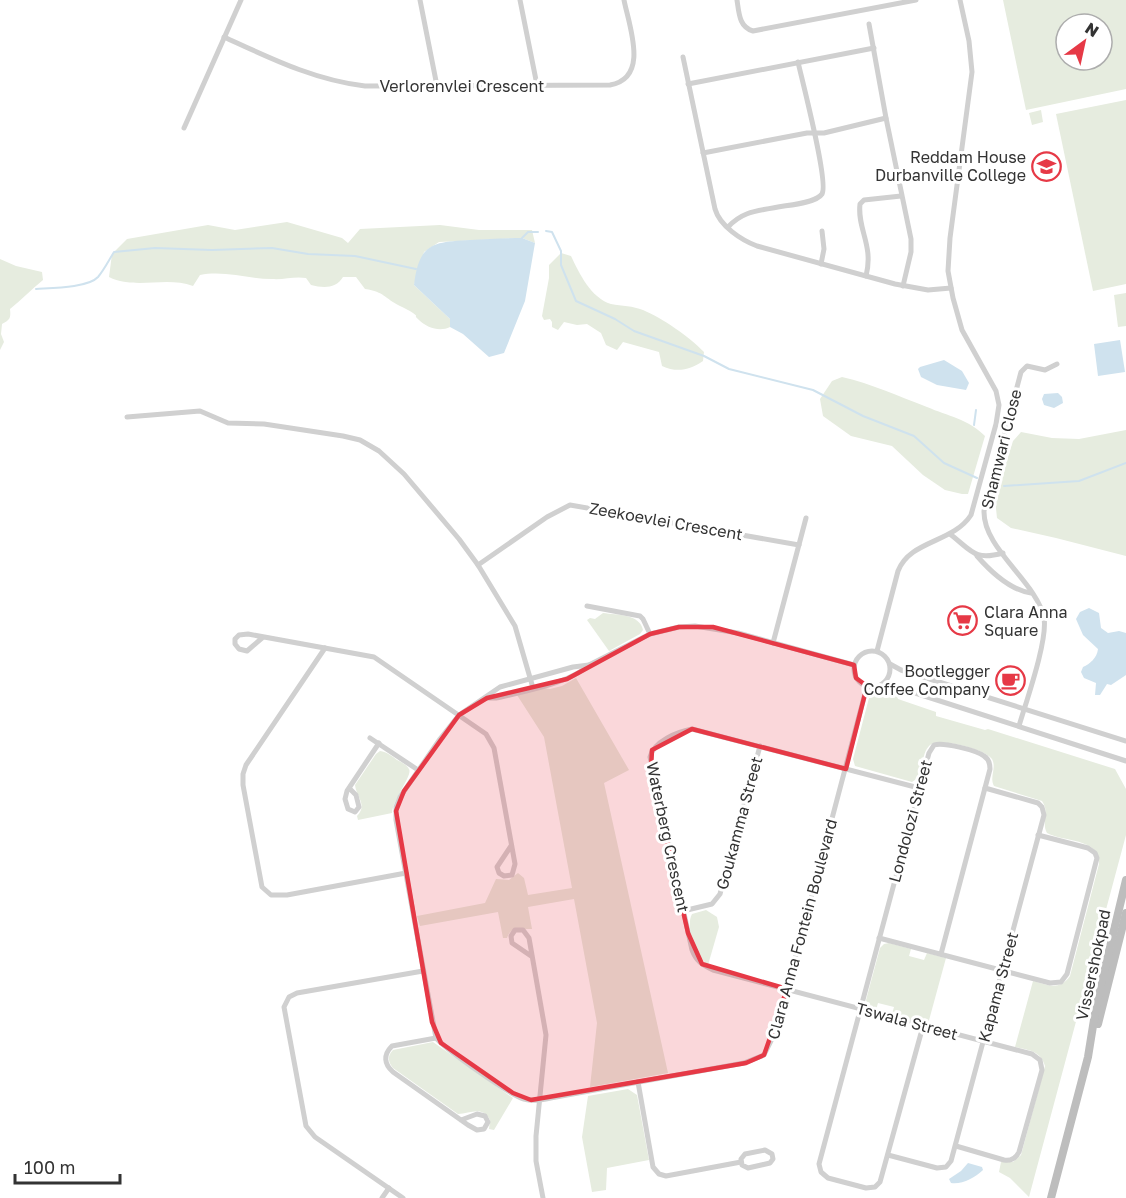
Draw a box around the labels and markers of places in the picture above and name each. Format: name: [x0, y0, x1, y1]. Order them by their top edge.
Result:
place label: Reddam House Durbanville College: [875, 147, 1026, 185]
school or university icon: Reddam House Durbanville College: [1031, 150, 1063, 182]
place label: Clara Anna Square: [984, 602, 1068, 640]
supermarket icon: Clara Anna Square: [947, 605, 979, 637]
place label: Bootlegger Coffee Company: [863, 661, 990, 699]
cafe icon: Bootlegger Coffee Company: [995, 664, 1027, 696]

